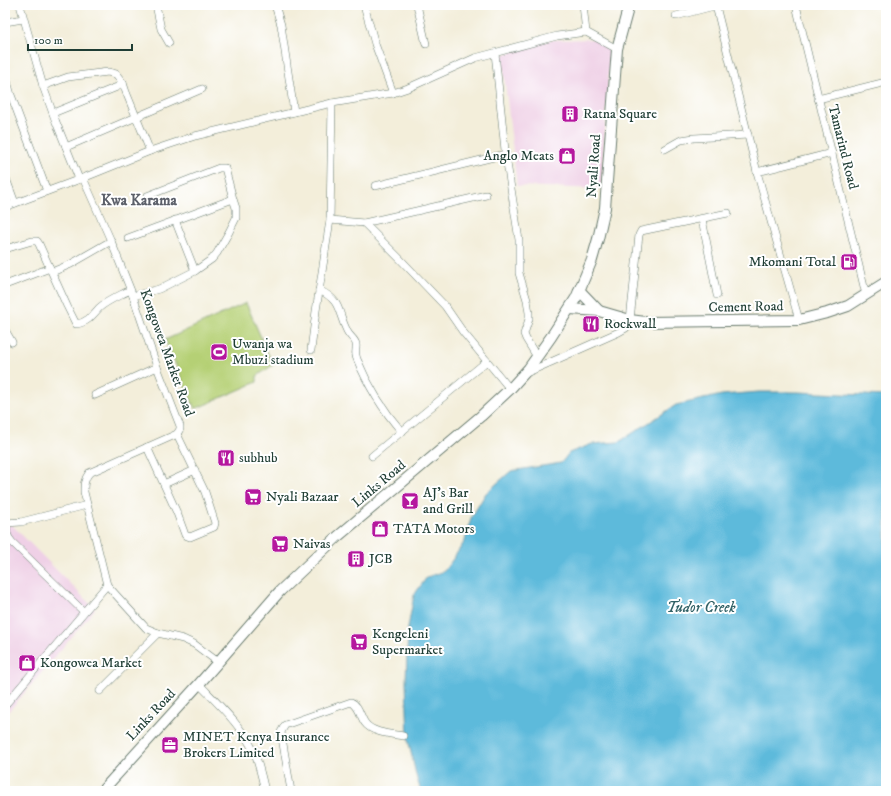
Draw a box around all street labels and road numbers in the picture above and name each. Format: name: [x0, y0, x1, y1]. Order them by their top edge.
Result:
street label: Tamarind Road: [824, 103, 862, 191]
street label: Nyali Road: [583, 134, 605, 198]
street label: Kongowea Market Road: [136, 287, 198, 419]
street label: Cement Road: [708, 297, 784, 317]
street label: Links Road: [348, 456, 410, 512]
street label: Links Road: [122, 685, 180, 745]

